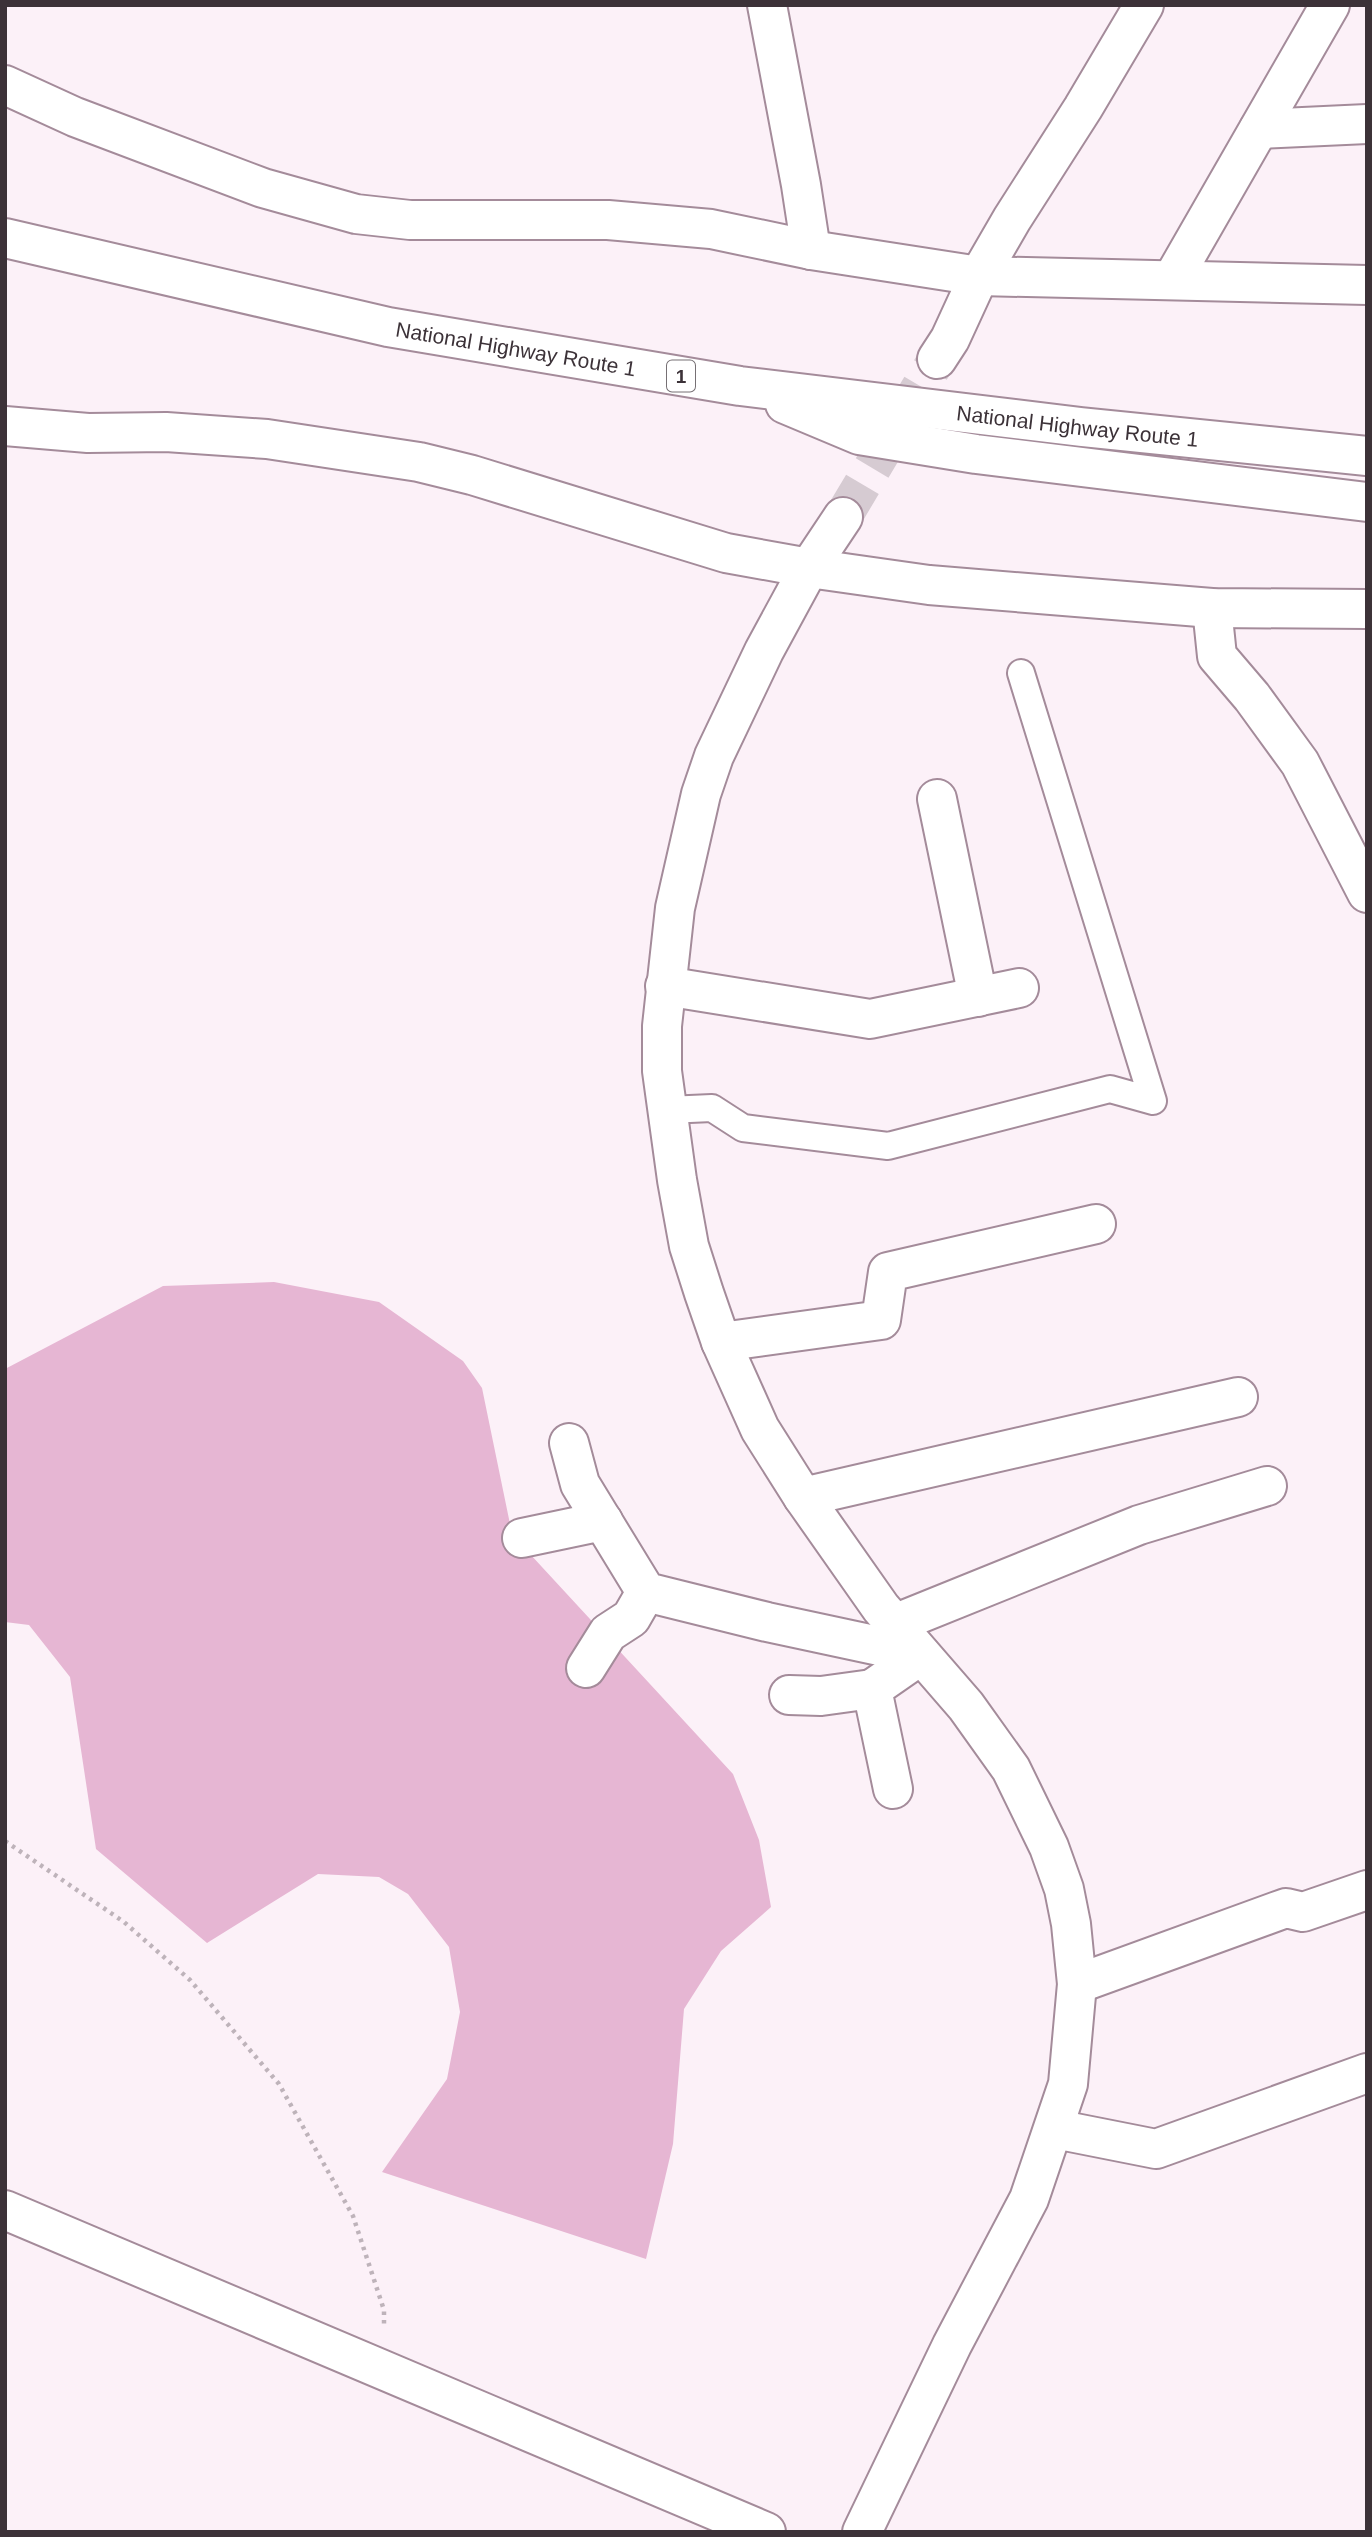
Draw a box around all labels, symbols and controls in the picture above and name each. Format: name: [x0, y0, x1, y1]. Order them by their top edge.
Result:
street label: National Highway Route 1: [394, 317, 638, 380]
road number: 1: [667, 360, 695, 392]
street label: National Highway Route 1: [955, 401, 1199, 450]

